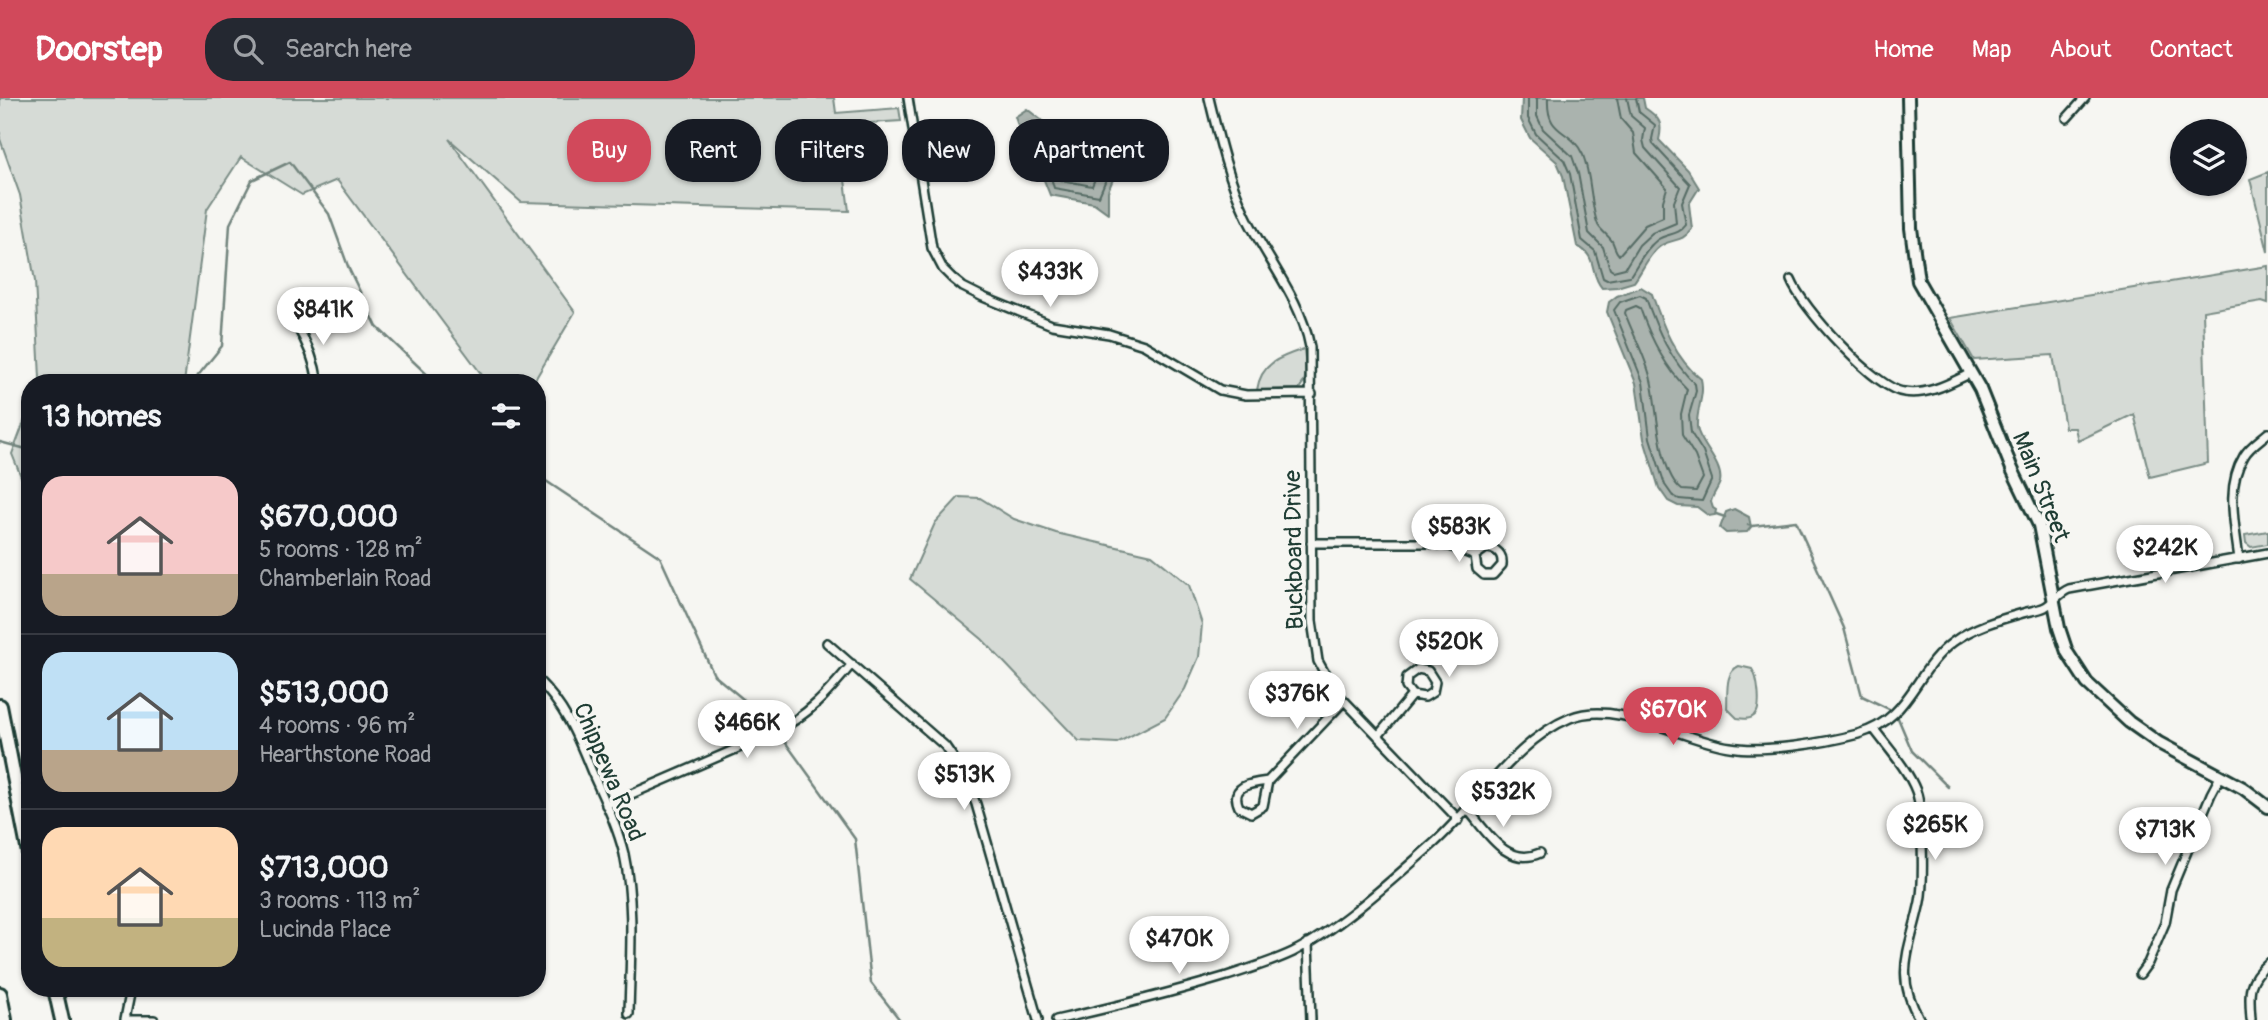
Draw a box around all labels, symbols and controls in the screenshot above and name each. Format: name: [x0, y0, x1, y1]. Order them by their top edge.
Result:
search box: [205, 18, 695, 81]
text: Doorstep: [35, 29, 163, 70]
icon: search: [229, 30, 267, 68]
text: Search here: [285, 33, 412, 65]
text: Home: [1873, 35, 1934, 64]
text: Map: [1972, 35, 2012, 64]
text: About: [2050, 35, 2112, 64]
text: Contact: [2150, 35, 2233, 64]
chip: Buy: [567, 119, 651, 182]
chip: Rent: [665, 119, 761, 182]
chip: Filters: [775, 119, 888, 182]
chip: New: [902, 119, 995, 182]
chip: Apartment: [1009, 119, 1169, 182]
map controls: [2170, 119, 2247, 196]
button: layers: [2170, 119, 2247, 196]
pin: $433K: [1001, 250, 1099, 309]
text: $433K: [1017, 257, 1083, 286]
pin: $841K: [274, 288, 372, 347]
text: $841K: [293, 295, 353, 324]
icon: filters: [487, 397, 525, 435]
text: 13 homes: [42, 398, 161, 435]
street label: Main Street: [2006, 428, 2076, 547]
street label: Buckboard Drive: [1278, 470, 1310, 630]
text: $670,000: [259, 498, 398, 535]
icon: home: [98, 504, 182, 588]
pin: $583K: [1410, 504, 1508, 564]
text: $583K: [1427, 512, 1491, 541]
pin: $242K: [2116, 526, 2214, 585]
text: $242K: [2132, 533, 2198, 562]
text: 5 rooms · 128 m²: [259, 535, 423, 564]
text: Chamberlain Road: [259, 564, 432, 593]
pin: $520K: [1400, 620, 1498, 679]
text: $520K: [1415, 627, 1483, 656]
pin: $376K: [1248, 672, 1346, 731]
text: $513,000: [259, 674, 389, 711]
text: $376K: [1265, 679, 1329, 708]
icon: home: [98, 680, 182, 764]
pin: $670K: [1624, 688, 1722, 747]
text: $670K: [1639, 695, 1707, 724]
street label: Chippewa Road: [567, 699, 651, 845]
pin: $466K: [698, 700, 796, 760]
text: $466K: [714, 708, 780, 737]
text: 4 rooms · 96 m²: [259, 711, 415, 740]
text: Hearthstone Road: [259, 740, 432, 769]
pin: $513K: [915, 752, 1013, 812]
text: $513K: [934, 760, 994, 789]
pin: $532K: [1454, 770, 1552, 829]
text: $532K: [1471, 777, 1535, 806]
pin: $265K: [1886, 802, 1984, 862]
pin: $713K: [2116, 808, 2214, 867]
text: $265K: [1902, 810, 1968, 839]
text: $713K: [2135, 815, 2195, 844]
text: $713,000: [259, 849, 389, 886]
icon: home: [98, 855, 182, 939]
text: 3 rooms · 113 m²: [259, 886, 420, 915]
text: Lucinda Place: [259, 915, 391, 944]
pin: $470K: [1130, 916, 1228, 976]
text: $470K: [1145, 924, 1213, 953]

